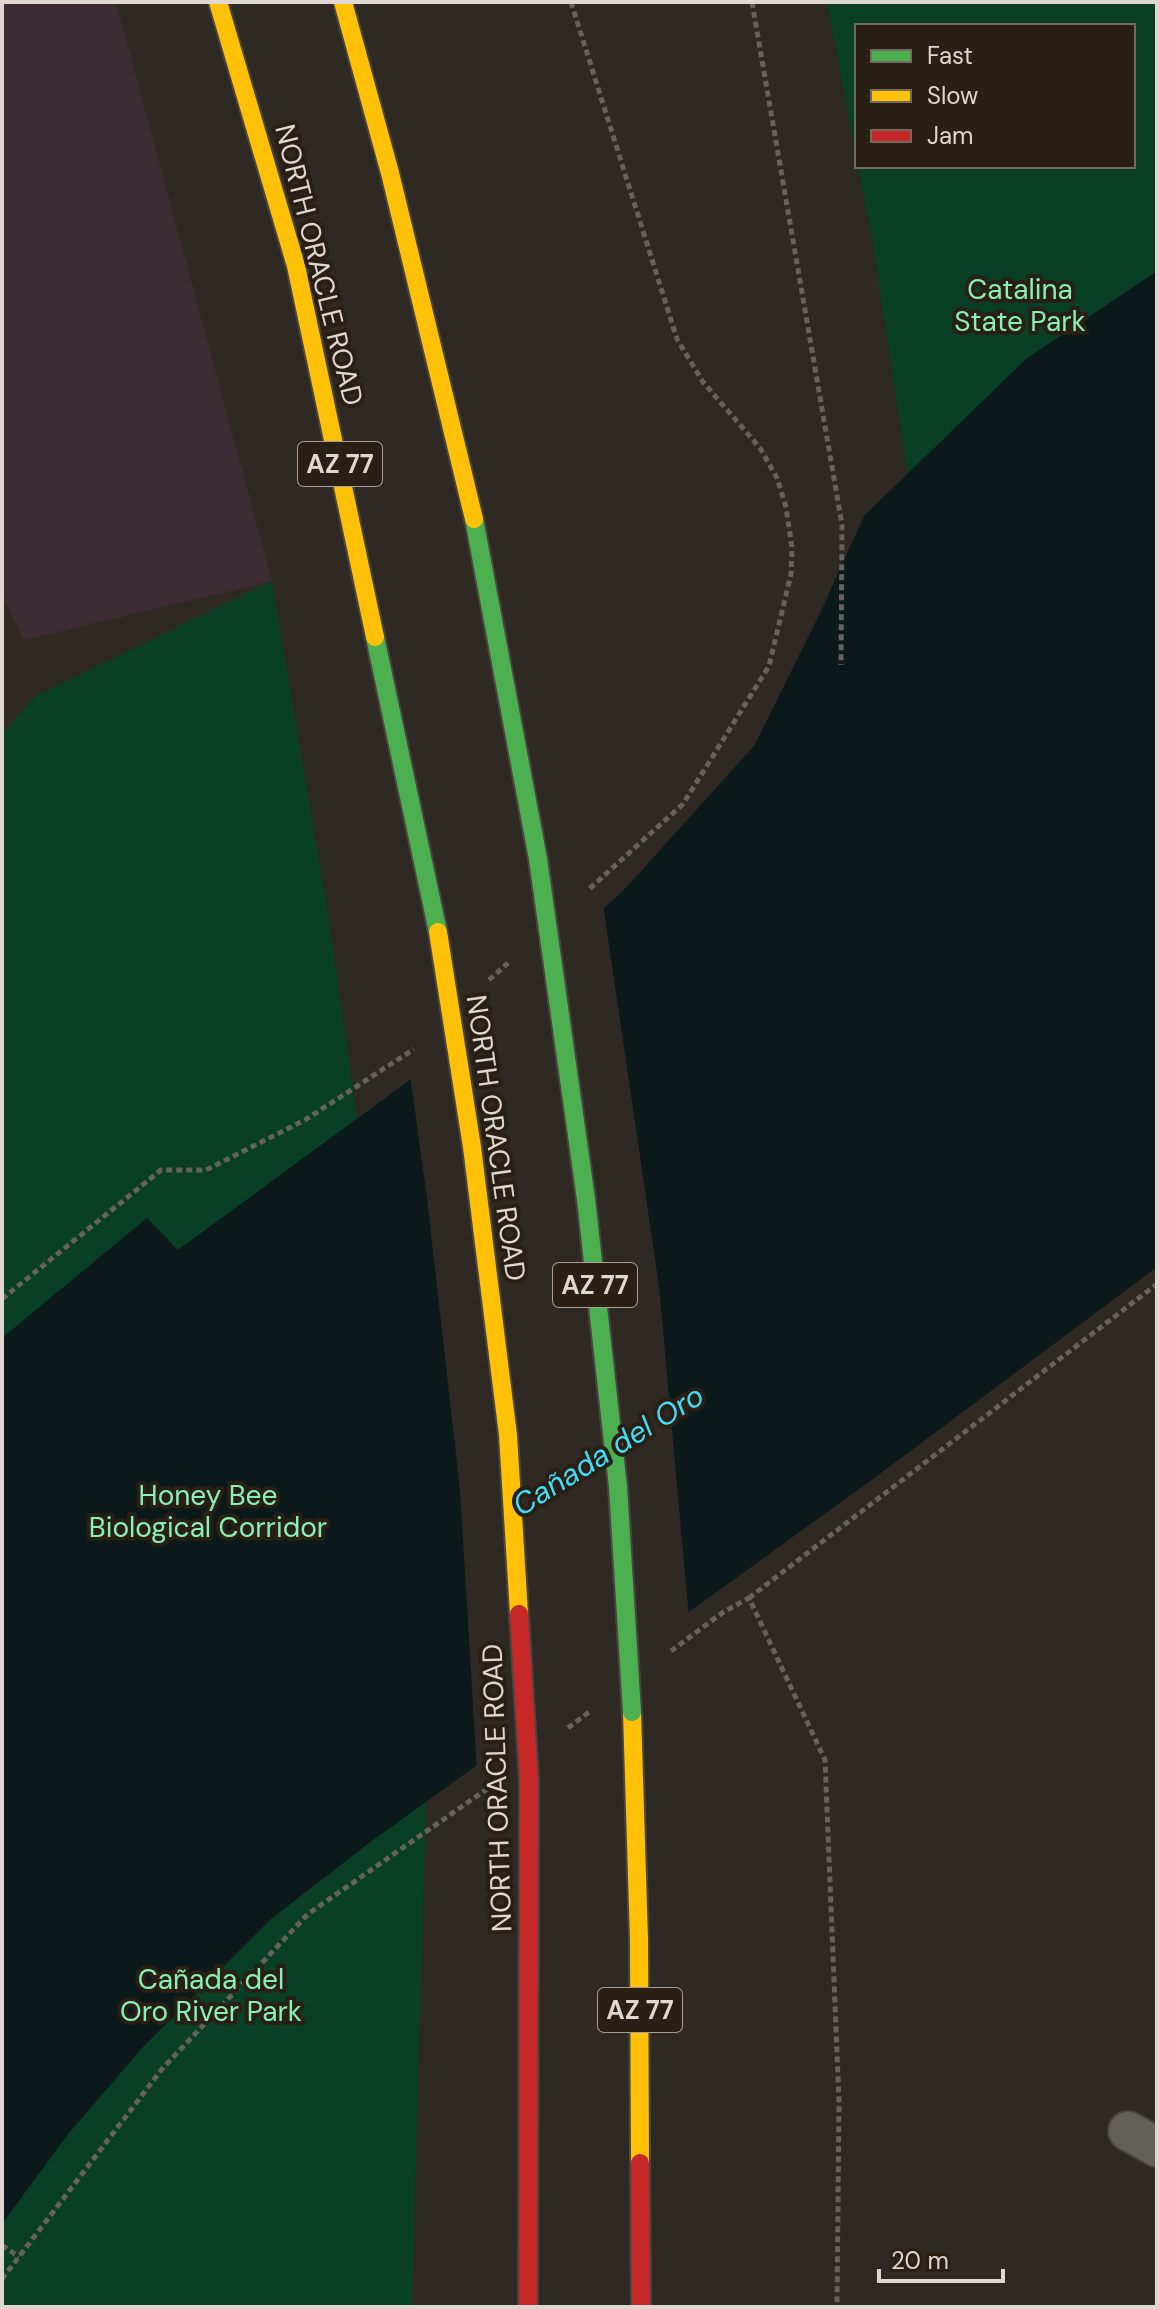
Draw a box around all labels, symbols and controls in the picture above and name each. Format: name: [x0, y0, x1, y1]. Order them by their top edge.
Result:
legend: [855, 24, 1135, 168]
text: Fast: [927, 40, 973, 71]
text: Slow: [927, 80, 978, 111]
text: Jam: [927, 120, 973, 151]
street label: NORTH ORACLE ROAD: [266, 121, 372, 409]
park label: Catalina State Park: [954, 271, 1086, 340]
road number: AZ 77: [298, 442, 382, 486]
street label: NORTH ORACLE ROAD: [458, 993, 534, 1283]
road number: AZ 77: [553, 1263, 637, 1307]
water label: Cañada del Oro: [505, 1376, 711, 1524]
park label: Honey Bee Biological Corridor: [89, 1477, 327, 1546]
street label: NORTH ORACLE ROAD: [473, 1643, 521, 1933]
park label: Cañada del Oro River Park: [120, 1961, 302, 2030]
road number: AZ 77: [598, 1988, 682, 2032]
scale bar: [879, 2233, 1003, 2283]
text: 20 m: [891, 2245, 949, 2276]

